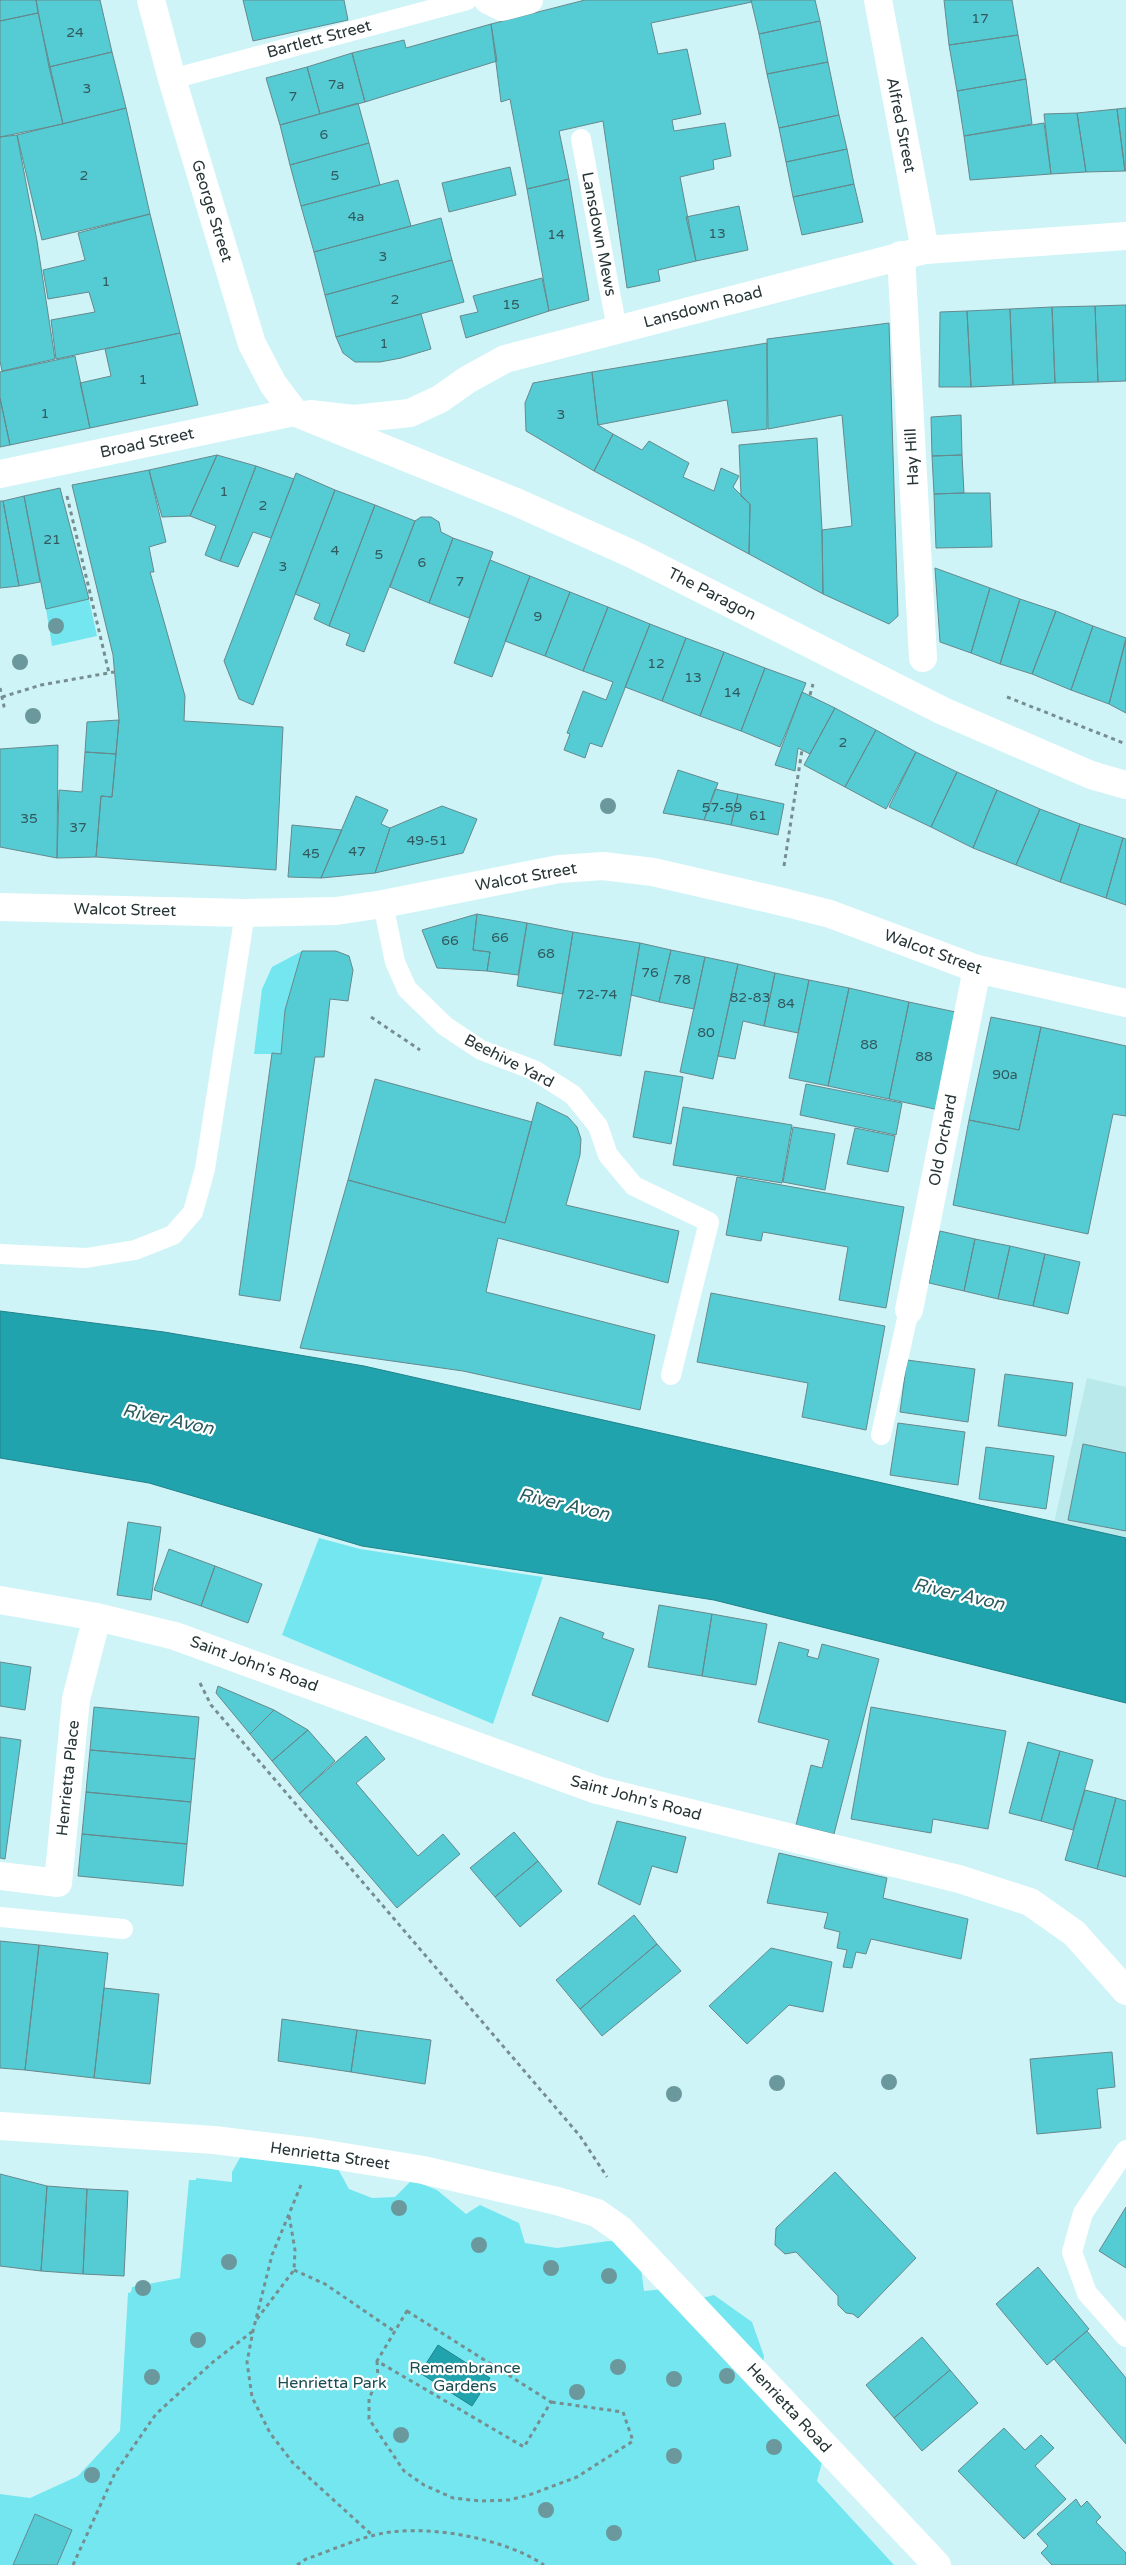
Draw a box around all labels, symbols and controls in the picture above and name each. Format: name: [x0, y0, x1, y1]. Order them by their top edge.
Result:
house number: 17: [971, 10, 989, 27]
street label: Bartlett Street: [265, 15, 373, 63]
house number: 24: [66, 24, 84, 41]
house number: 7a: [328, 76, 344, 93]
street label: Alfred Street: [882, 76, 920, 174]
house number: 3: [83, 80, 91, 97]
house number: 7: [289, 88, 297, 105]
house number: 6: [320, 126, 329, 143]
street label: George Street: [187, 157, 237, 265]
house number: 2: [80, 167, 88, 184]
house number: 5: [331, 167, 339, 184]
street label: Lansdown Mews: [577, 170, 621, 298]
house number: 4a: [348, 208, 364, 225]
house number: 13: [708, 225, 726, 242]
house number: 14: [547, 226, 565, 243]
house number: 3: [379, 248, 387, 265]
house number: 1: [102, 273, 110, 290]
street label: Lansdown Road: [641, 282, 765, 332]
house number: 2: [391, 291, 399, 308]
house number: 15: [502, 296, 520, 313]
house number: 1: [380, 335, 388, 352]
house number: 1: [139, 371, 147, 388]
house number: 1: [41, 405, 49, 422]
house number: 3: [557, 406, 565, 423]
street label: Broad Street: [98, 423, 196, 463]
street label: Hay Hill: [901, 428, 923, 486]
house number: 1: [220, 483, 228, 500]
house number: 2: [259, 497, 267, 514]
house number: 21: [43, 531, 61, 548]
house number: 4: [331, 542, 340, 559]
house number: 5: [375, 546, 383, 563]
house number: 6: [418, 554, 427, 571]
house number: 3: [279, 558, 287, 575]
street label: The Paragon: [664, 563, 760, 625]
house number: 7: [456, 573, 464, 590]
house number: 9: [534, 608, 542, 625]
house number: 12: [647, 655, 665, 672]
house number: 13: [684, 669, 702, 686]
house number: 14: [723, 684, 741, 701]
house number: 2: [839, 734, 847, 751]
house number: 57-59: [702, 799, 742, 816]
house number: 61: [749, 807, 767, 824]
house number: 35: [20, 810, 38, 827]
house number: 37: [69, 819, 87, 836]
house number: 49-51: [407, 832, 447, 849]
house number: 47: [348, 843, 366, 860]
house number: 45: [302, 845, 320, 862]
street label: Walcot Street: [474, 858, 578, 896]
street label: Walcot Street: [74, 899, 176, 921]
street label: Walcot Street: [881, 925, 985, 979]
house number: 66: [491, 929, 509, 946]
house number: 66: [441, 932, 459, 949]
house number: 68: [537, 945, 555, 962]
house number: 76: [641, 964, 659, 981]
house number: 78: [673, 971, 691, 988]
house number: 72-74: [577, 986, 618, 1003]
house number: 82-83: [730, 989, 770, 1006]
house number: 84: [777, 995, 795, 1012]
house number: 80: [697, 1024, 715, 1041]
street label: Beehive Yard: [461, 1030, 557, 1092]
house number: 88: [860, 1036, 878, 1053]
house number: 88: [915, 1048, 933, 1065]
house number: 90a: [992, 1066, 1018, 1083]
street label: Old Orchard: [924, 1092, 962, 1188]
water label: River Avon: [120, 1399, 217, 1440]
water label: River Avon: [516, 1483, 613, 1525]
water label: River Avon: [911, 1573, 1008, 1615]
street label: Saint John's Road: [187, 1632, 321, 1696]
street label: Henrietta Place: [52, 1719, 84, 1837]
street label: Saint John's Road: [568, 1771, 704, 1825]
street label: Henrietta Street: [269, 2138, 391, 2174]
park label: Remembrance Gardens: [409, 2358, 521, 2396]
street label: Henrietta Road: [742, 2359, 836, 2457]
park label: Henrietta Park: [277, 2373, 387, 2393]

